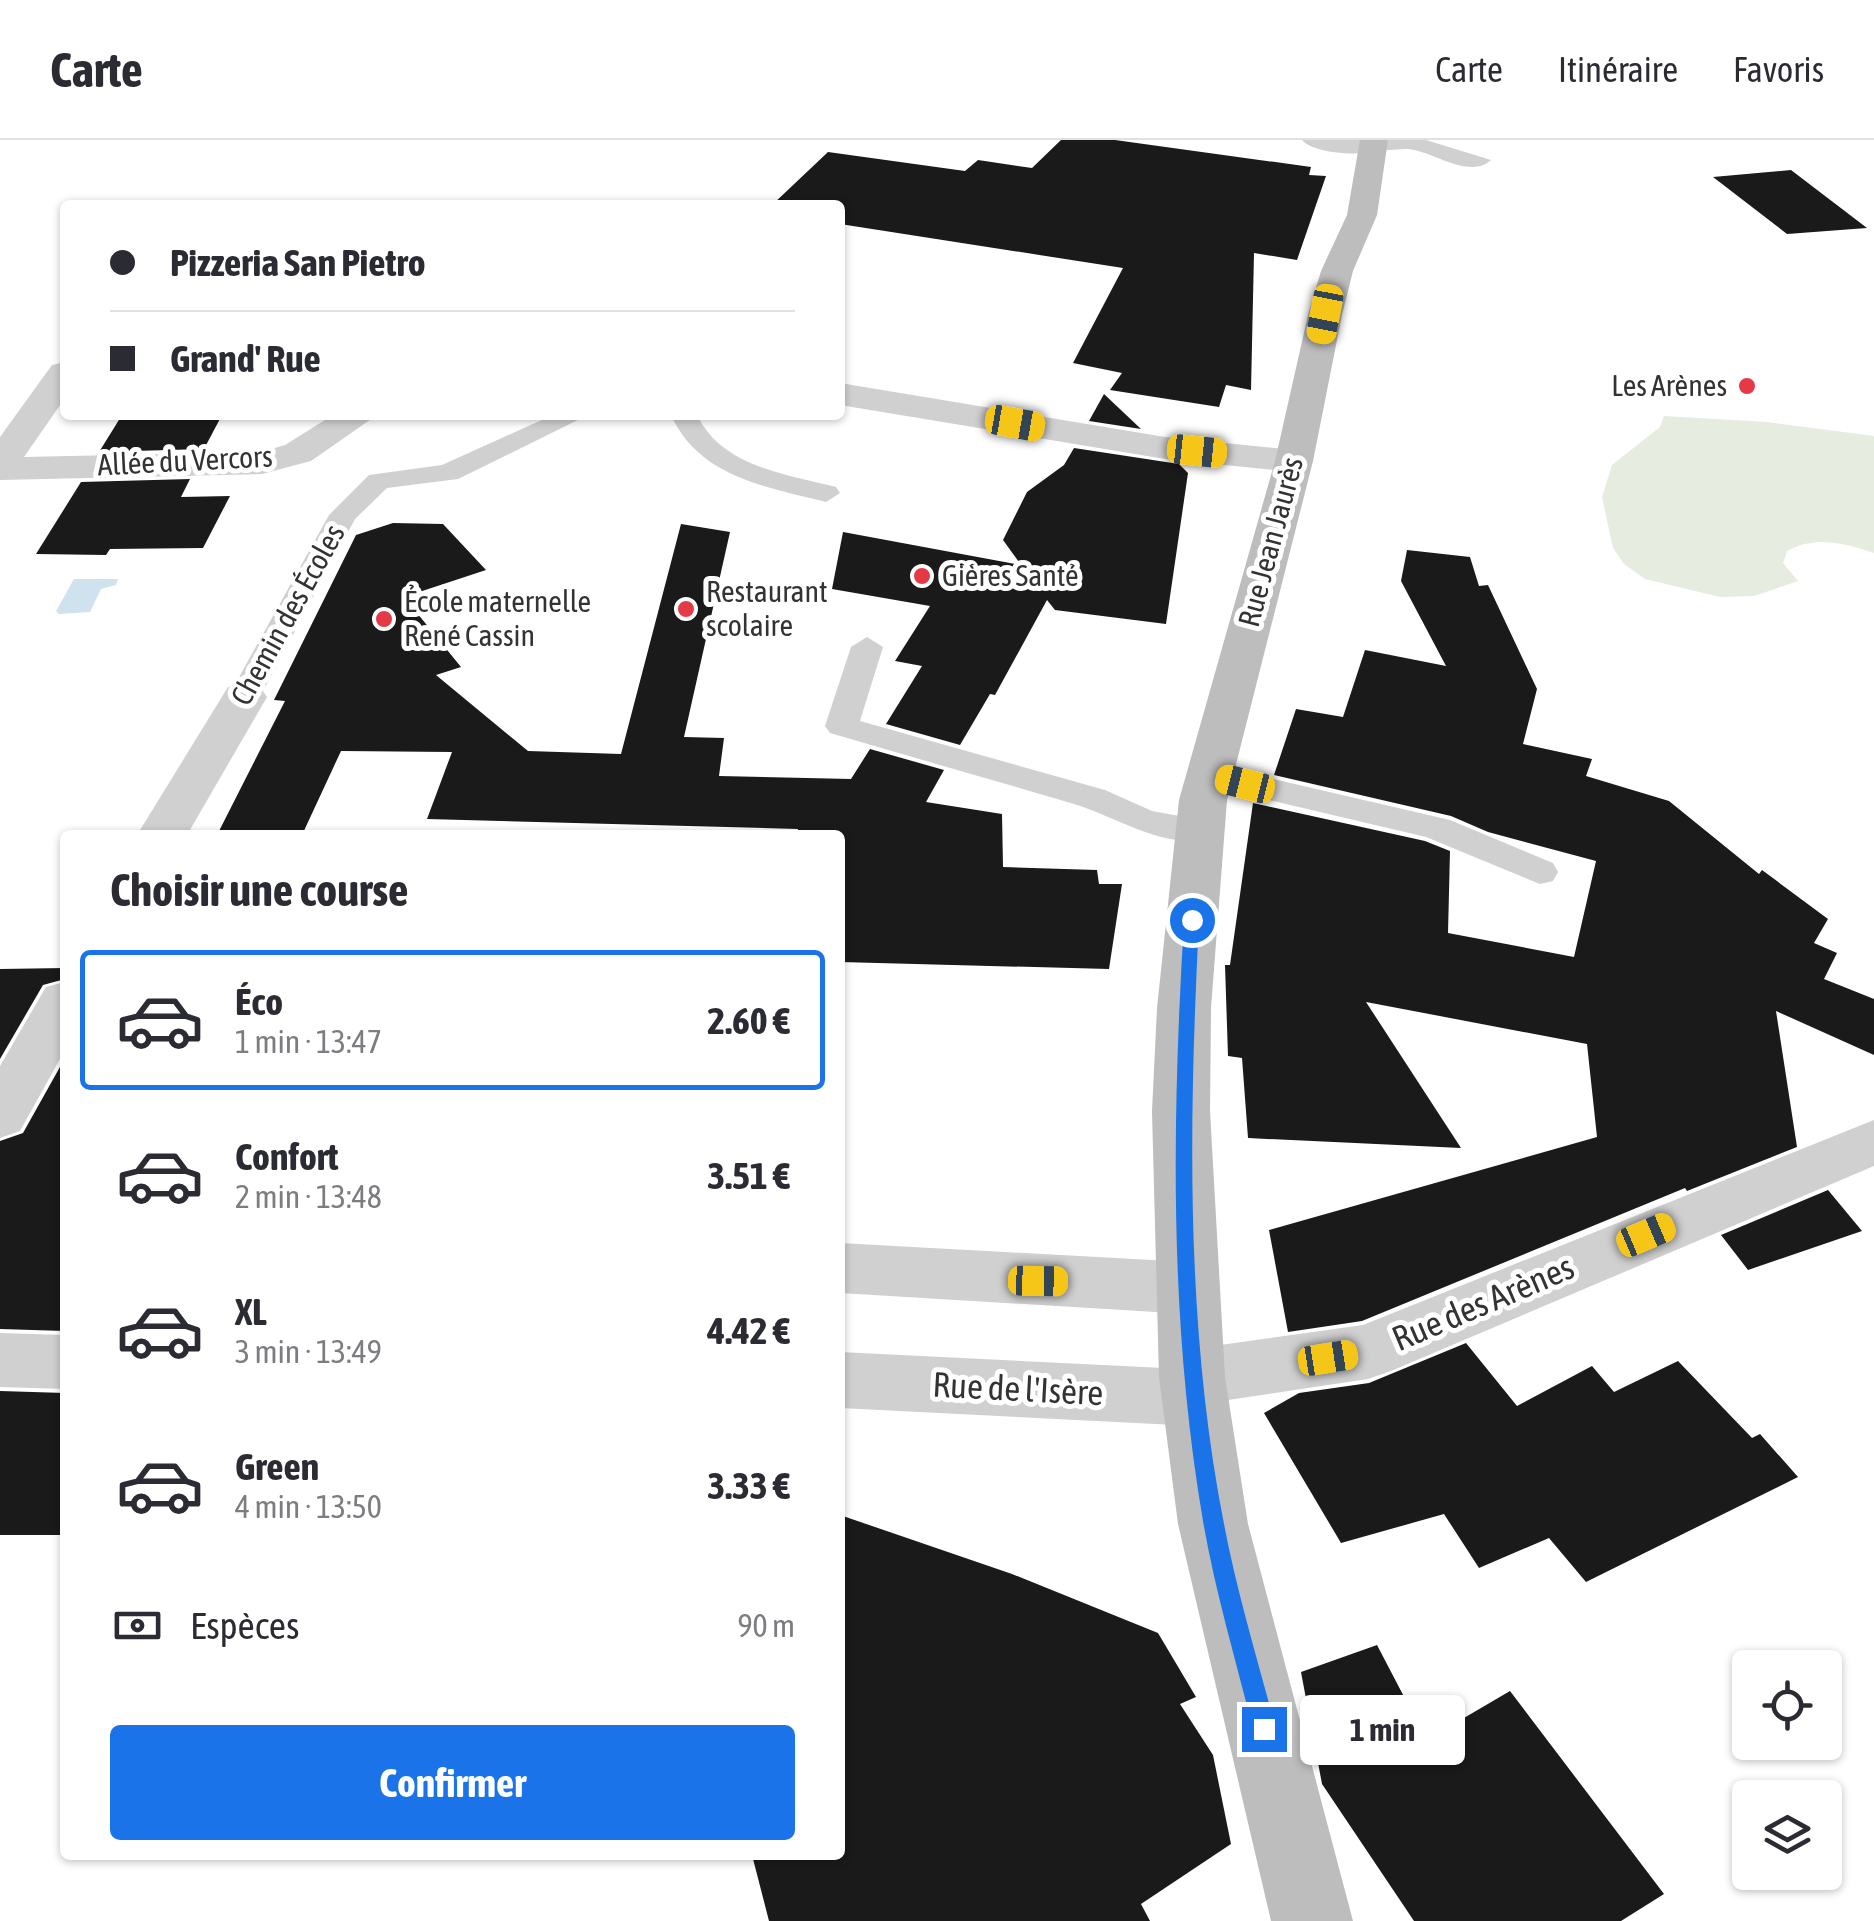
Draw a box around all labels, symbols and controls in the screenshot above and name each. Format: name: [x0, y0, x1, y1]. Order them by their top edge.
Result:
text: Carte: [50, 42, 143, 97]
text: Carte: [1435, 49, 1503, 89]
text: Itinéraire: [1558, 49, 1678, 89]
text: Favoris: [1733, 49, 1824, 89]
text: Pizzeria San Pietro: [170, 241, 426, 284]
car: [1305, 282, 1345, 346]
text: Grand' Rue: [170, 337, 321, 380]
place label: Les Arènes: [1611, 368, 1727, 402]
marker: Les Arènes: [1736, 375, 1758, 397]
car: [983, 403, 1047, 443]
car: [1166, 433, 1228, 469]
street label: Allée du Vercors: [97, 438, 273, 482]
street label: Rue Jean Jaurès: [1231, 453, 1309, 630]
street label: Chemin des Écoles: [223, 518, 351, 711]
place label: Gières Santé: [942, 558, 1079, 592]
marker: Gières Santé: [911, 565, 933, 587]
place label: Restaurant scolaire: [706, 574, 828, 642]
place label: École maternelle René Cassin: [404, 584, 591, 652]
marker: Restaurant scolaire: [675, 598, 697, 620]
marker: École maternelle René Cassin: [373, 608, 395, 630]
car: [1212, 762, 1278, 806]
text: Choisir une course: [110, 864, 409, 916]
route start: [1170, 898, 1215, 943]
icon: car: [115, 975, 205, 1065]
text: Éco: [235, 980, 283, 1023]
text: 2.60 €: [707, 999, 790, 1042]
text: 1 min · 13:47: [235, 1023, 382, 1060]
icon: car: [115, 1130, 205, 1220]
text: Confort: [235, 1135, 339, 1178]
text: 3.51 €: [707, 1154, 790, 1197]
text: 2 min · 13:48: [235, 1178, 382, 1215]
car: [1613, 1209, 1679, 1261]
street label: Rue des Arènes: [1386, 1246, 1579, 1358]
car: [1008, 1265, 1068, 1297]
icon: car: [115, 1285, 205, 1375]
text: XL: [235, 1290, 267, 1333]
text: 4.42 €: [707, 1309, 790, 1352]
text: 3 min · 13:49: [235, 1333, 382, 1370]
car: [1296, 1338, 1360, 1378]
street label: Rue de l'Isère: [932, 1364, 1104, 1412]
icon: car: [115, 1440, 205, 1530]
text: Green: [235, 1445, 319, 1488]
text: 3.33 €: [707, 1464, 790, 1507]
text: 4 min · 13:50: [235, 1488, 382, 1525]
icon: cash: [110, 1598, 165, 1653]
text: Espèces: [190, 1604, 299, 1647]
text: 90 m: [737, 1607, 795, 1644]
map controls: [1732, 1650, 1842, 1890]
button: locate: [1732, 1650, 1842, 1760]
callout: 1 min: [1299, 1694, 1464, 1764]
route end: [1242, 1707, 1287, 1752]
text: 1 min: [1350, 1711, 1415, 1748]
button: Confirmer: [110, 1725, 795, 1840]
button: layers: [1732, 1780, 1842, 1890]

